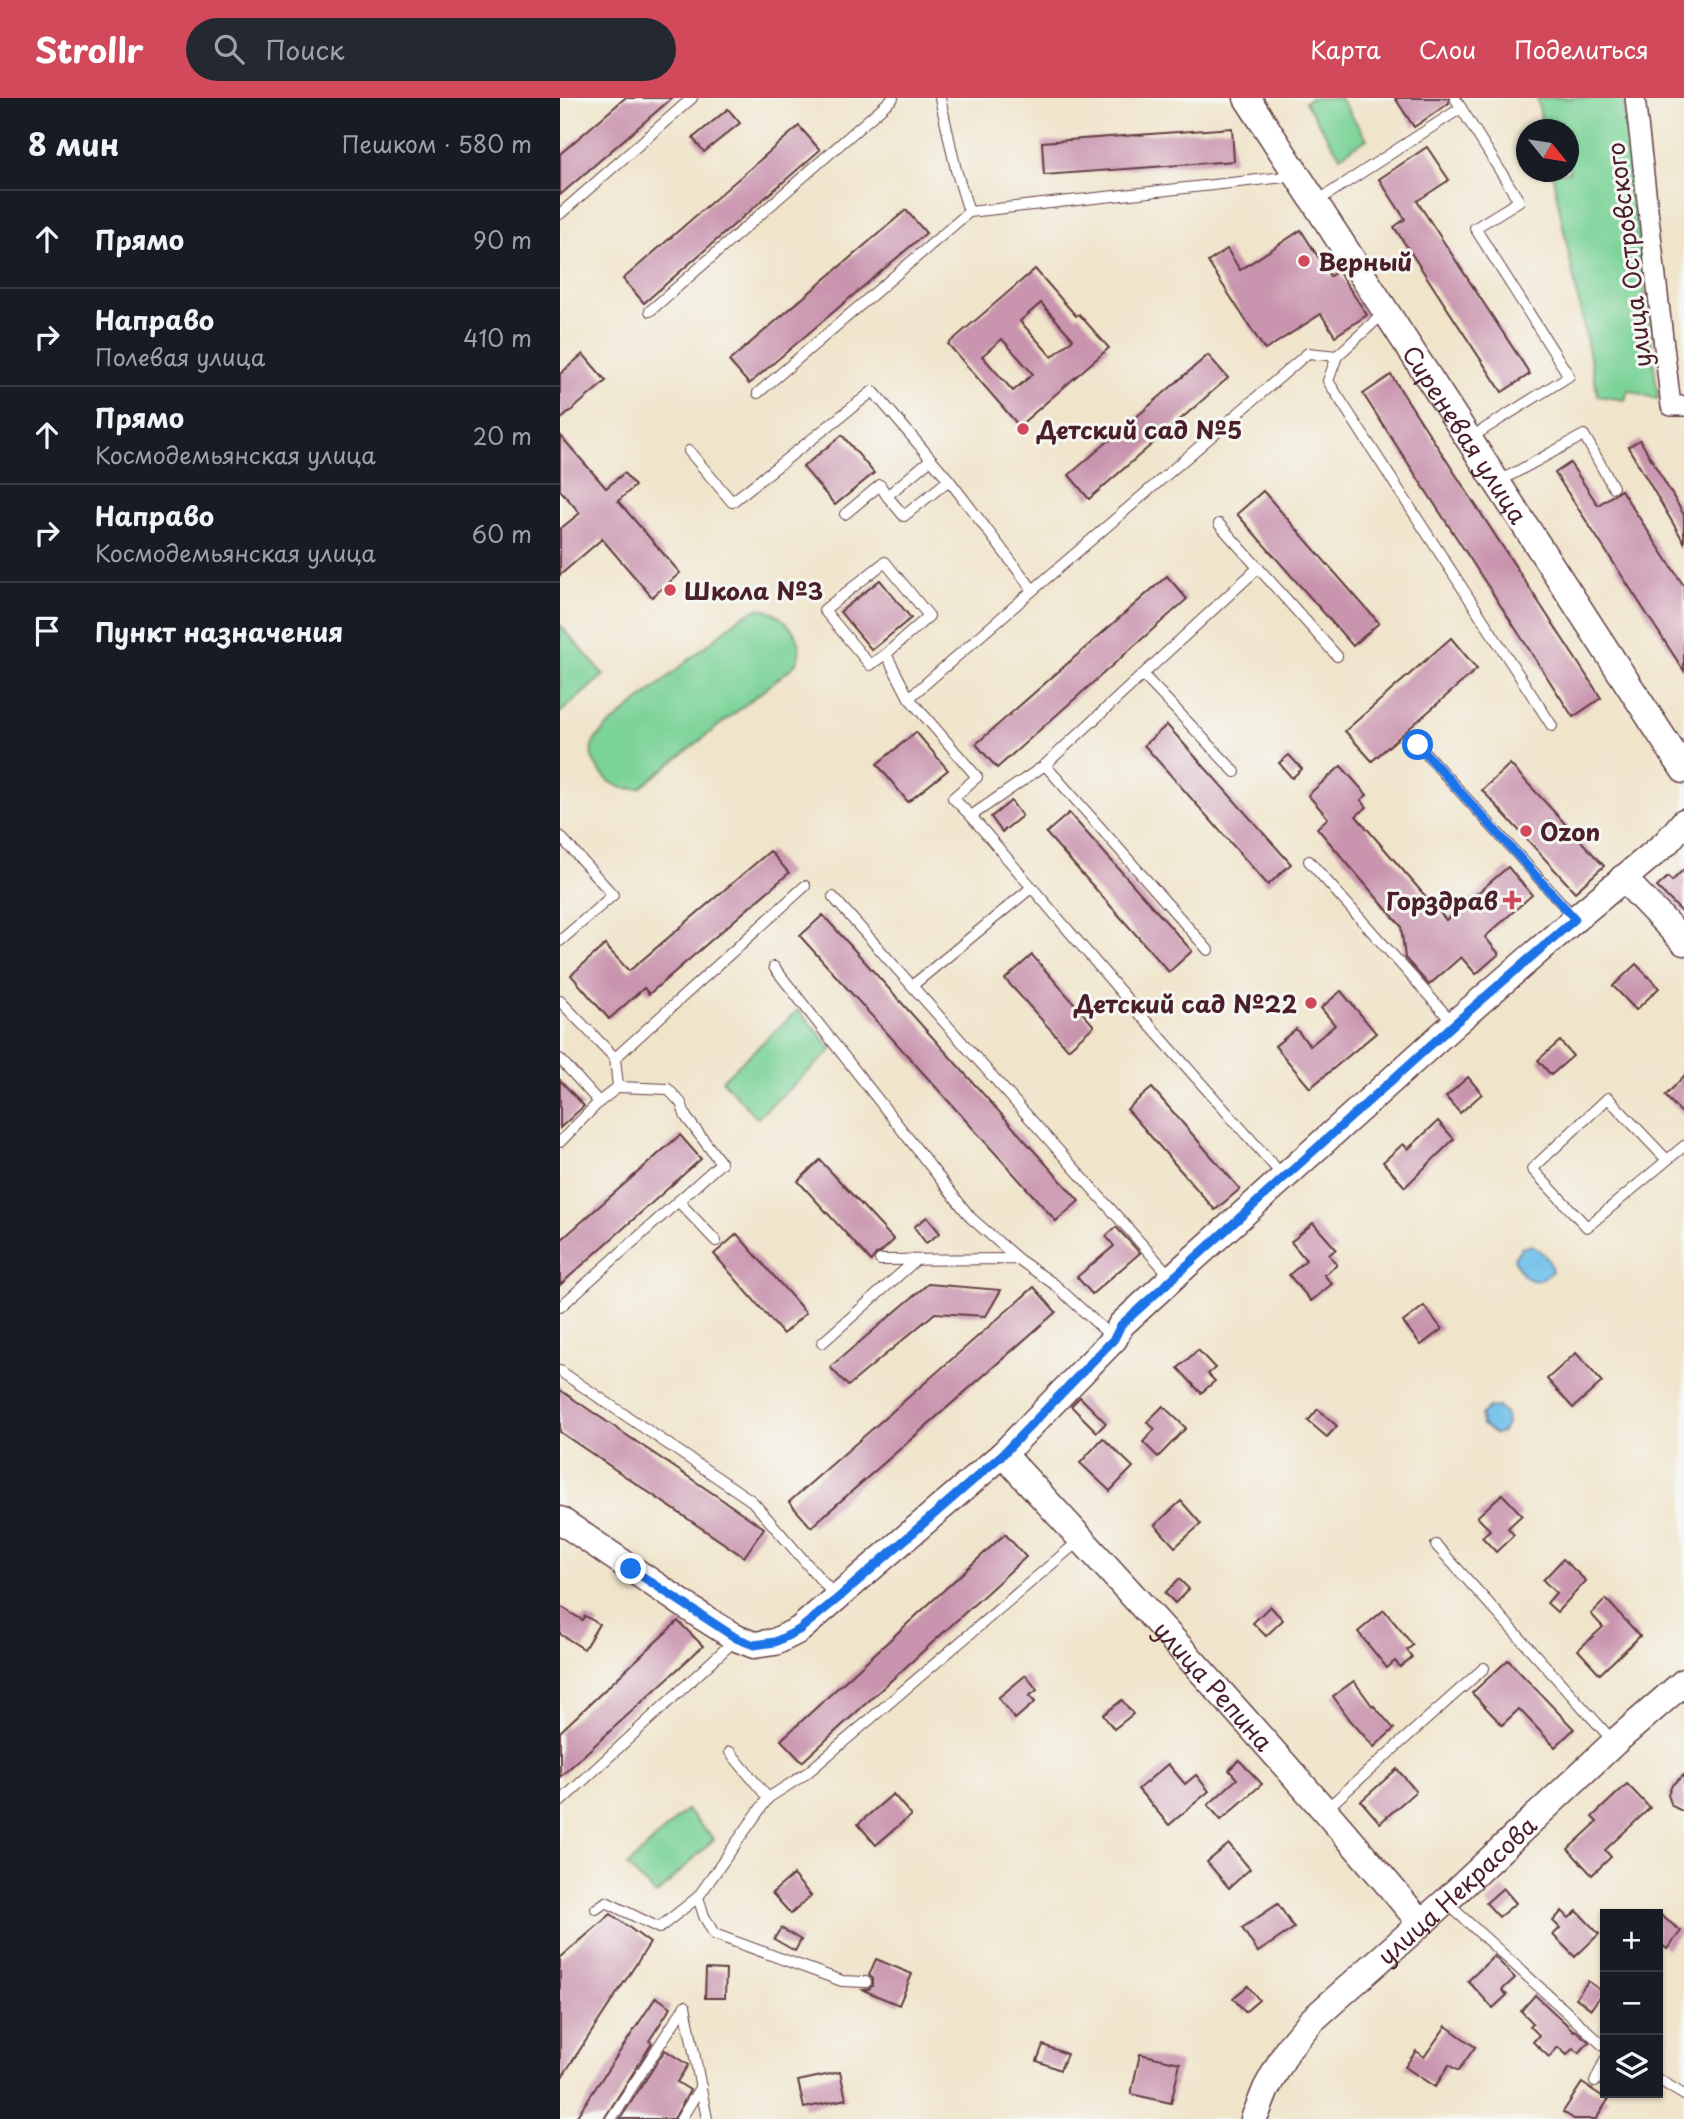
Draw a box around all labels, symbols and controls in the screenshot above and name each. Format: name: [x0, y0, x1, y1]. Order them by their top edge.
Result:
search box: [186, 18, 676, 81]
text: Strollr: [35, 24, 144, 74]
icon: search: [210, 30, 248, 68]
text: Поиск: [266, 30, 345, 69]
text: Карта: [1310, 31, 1381, 67]
text: Слои: [1419, 31, 1476, 67]
text: Поделиться: [1514, 31, 1649, 67]
north arrow: [1516, 119, 1579, 182]
text: 8 мин: [28, 121, 119, 166]
text: Пешком · 580 m: [342, 126, 532, 161]
street label: улица Островского: [1596, 140, 1660, 370]
icon: ahead: [28, 220, 66, 258]
text: Прямо: [95, 220, 184, 259]
text: 90 m: [473, 222, 532, 257]
place label: Верный: [1318, 243, 1412, 279]
marker: Верный: [1296, 253, 1312, 269]
text: Направо: [95, 300, 214, 339]
icon: right: [28, 318, 66, 356]
text: 410 m: [463, 320, 532, 355]
street label: Сиреневая улица: [1394, 338, 1537, 531]
text: Полевая улица: [95, 339, 265, 374]
text: Прямо: [95, 398, 184, 437]
place label: Детский сад №5: [1036, 411, 1242, 447]
icon: ahead: [28, 416, 66, 454]
text: 20 m: [473, 418, 532, 453]
marker: Детский сад №5: [1015, 421, 1031, 437]
text: Космодемьянская улица: [95, 437, 376, 472]
text: Направо: [95, 496, 214, 535]
icon: right: [28, 514, 66, 552]
text: 60 m: [472, 516, 532, 551]
text: Космодемьянская улица: [95, 535, 376, 570]
place label: Школа №3: [684, 572, 823, 608]
marker: Школа №3: [662, 582, 678, 598]
icon: arrive: [28, 612, 66, 650]
text: Пункт назначения: [95, 612, 343, 651]
route start: [1402, 729, 1433, 760]
place label: Ozon: [1540, 813, 1600, 849]
marker: Ozon: [1518, 823, 1534, 839]
place label: Горздрав: [1386, 882, 1498, 918]
marker: Горздрав: [1504, 892, 1520, 908]
place label: Детский сад №22: [1073, 985, 1297, 1021]
marker: Детский сад №22: [1303, 995, 1319, 1011]
route end: [615, 1553, 646, 1584]
street label: улица Репина: [1146, 1612, 1282, 1758]
street label: улица Некрасова: [1369, 1807, 1544, 1973]
map controls: [1600, 1909, 1663, 2098]
button: +: [1600, 1909, 1663, 1972]
button: −: [1600, 1972, 1663, 2035]
button: layers: [1600, 2035, 1663, 2098]

